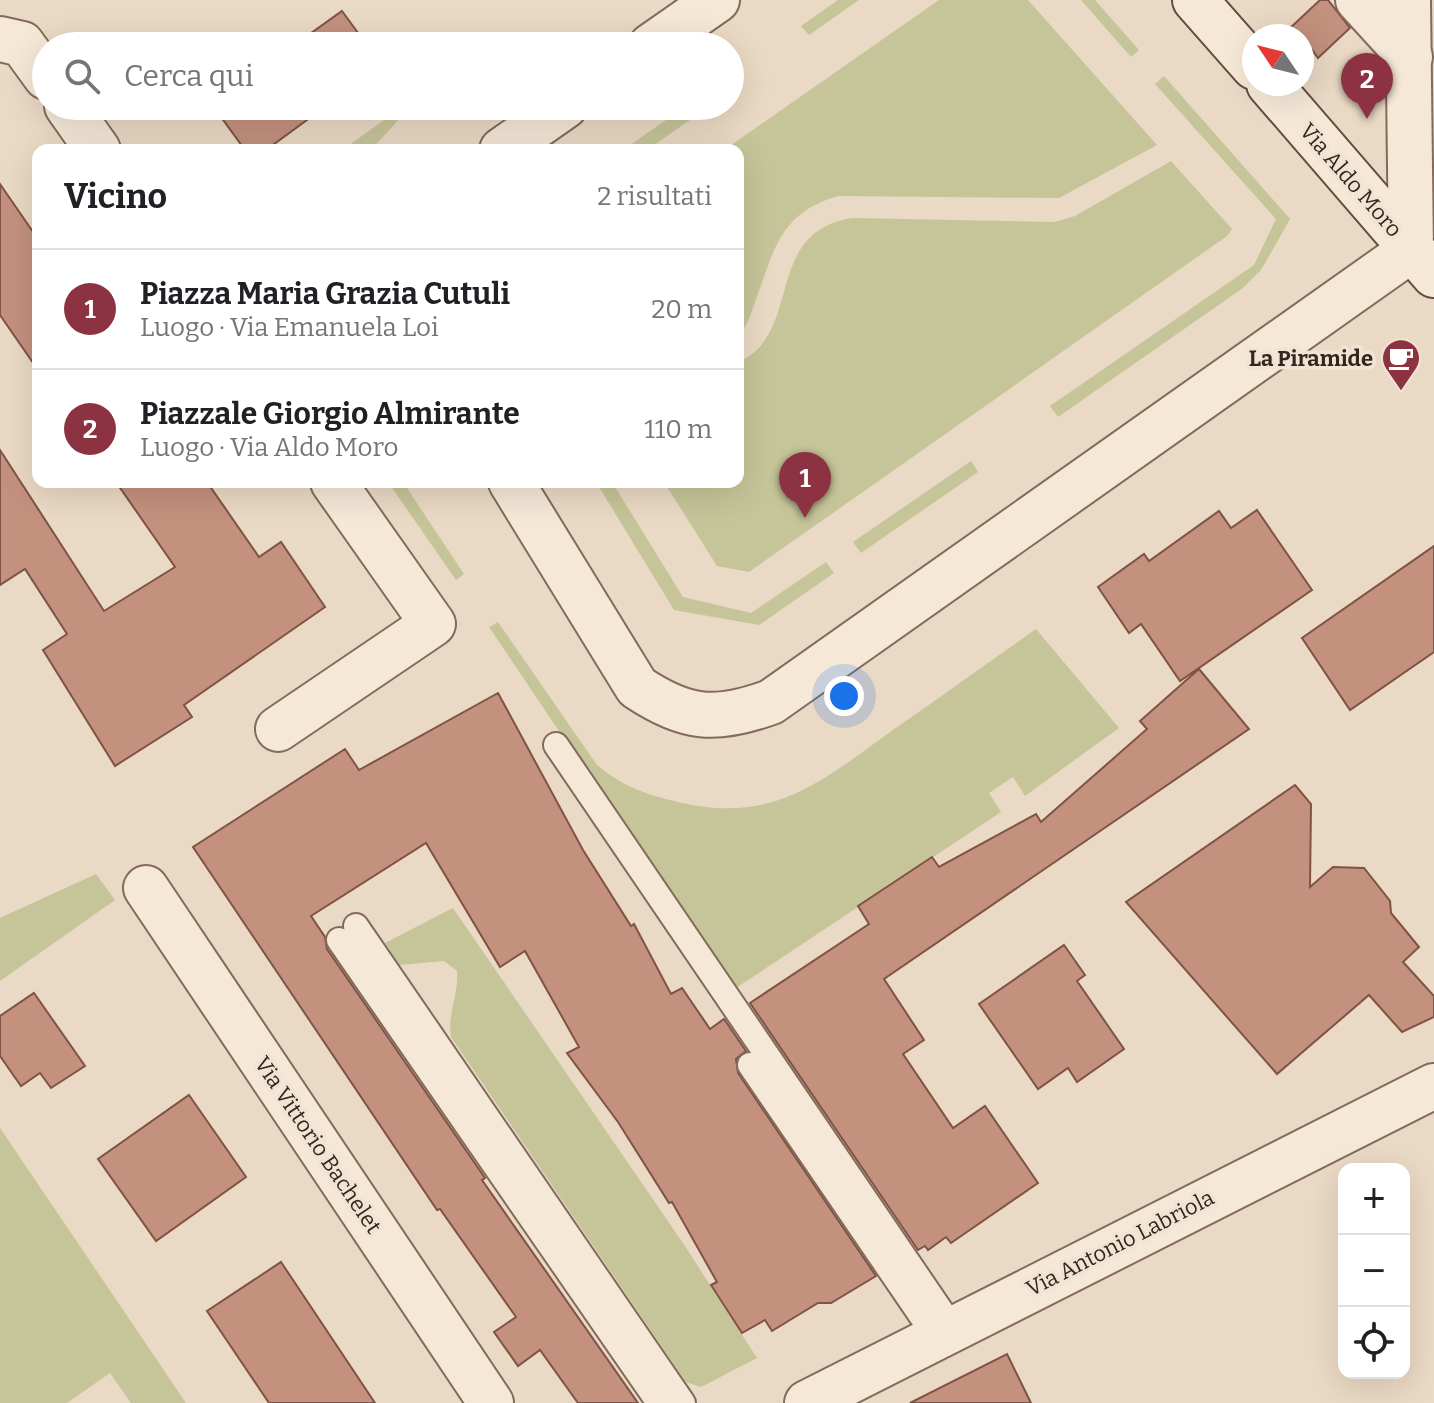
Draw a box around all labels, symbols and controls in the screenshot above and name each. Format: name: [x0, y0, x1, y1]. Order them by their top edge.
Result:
north arrow: [1242, 24, 1314, 96]
search box: [32, 32, 744, 120]
pin: 2: [1341, 53, 1393, 119]
icon: search: [60, 54, 104, 98]
text: Cerca qui: [124, 58, 254, 94]
street label: Via Aldo Moro: [1294, 117, 1408, 243]
text: Vicino: [64, 176, 167, 217]
text: 2 risultati: [597, 181, 712, 212]
text: Piazza Maria Grazia Cutuli: [140, 276, 510, 312]
text: 1: [84, 294, 96, 325]
text: 20 m: [651, 294, 712, 325]
text: Luogo · Via Emanuela Loi: [140, 312, 439, 343]
cafe icon: La Piramide: [1380, 337, 1422, 392]
place label: La Piramide: [1249, 345, 1373, 372]
text: Piazzale Giorgio Almirante: [140, 396, 520, 432]
text: 2: [83, 414, 97, 445]
text: 110 m: [644, 414, 712, 445]
text: Luogo · Via Aldo Moro: [140, 432, 398, 463]
pin: 1: [779, 452, 831, 518]
your location: [824, 676, 864, 716]
street label: Via Vittorio Bachelet: [249, 1051, 387, 1239]
map controls: [1338, 1163, 1410, 1379]
button: +: [1338, 1163, 1410, 1235]
street label: Via Antonio Labriola: [1022, 1184, 1218, 1302]
button: −: [1338, 1235, 1410, 1307]
button: locate: [1338, 1307, 1410, 1379]

